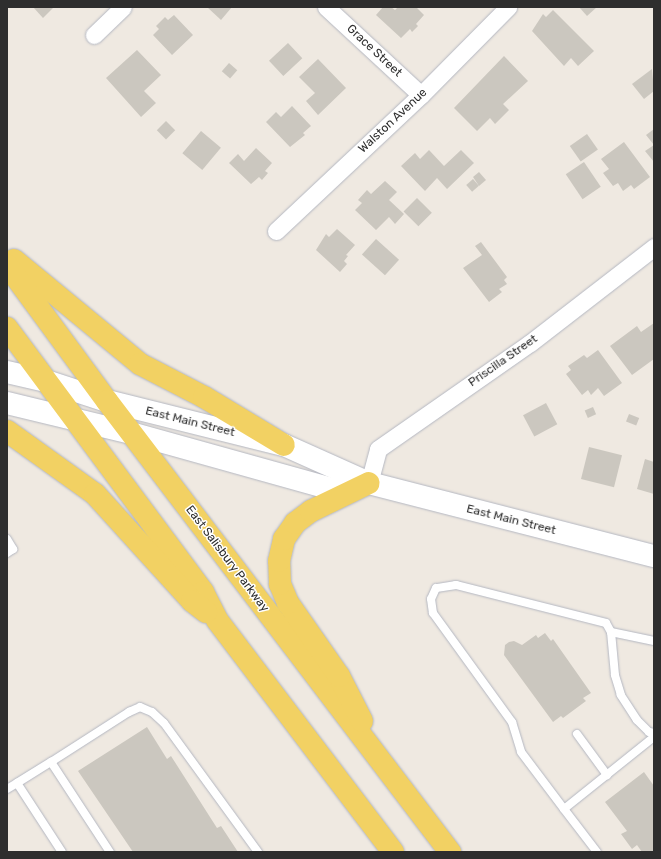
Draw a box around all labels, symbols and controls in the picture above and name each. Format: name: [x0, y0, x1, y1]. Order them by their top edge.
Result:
street label: Grace Street: [343, 22, 405, 80]
street label: Walston Avenue: [356, 85, 430, 157]
street label: Priscilla Street: [466, 332, 540, 390]
street label: East Main Street: [144, 404, 236, 440]
street label: East Main Street: [465, 502, 557, 538]
street label: East Salisbury Parkway: [182, 503, 272, 615]

